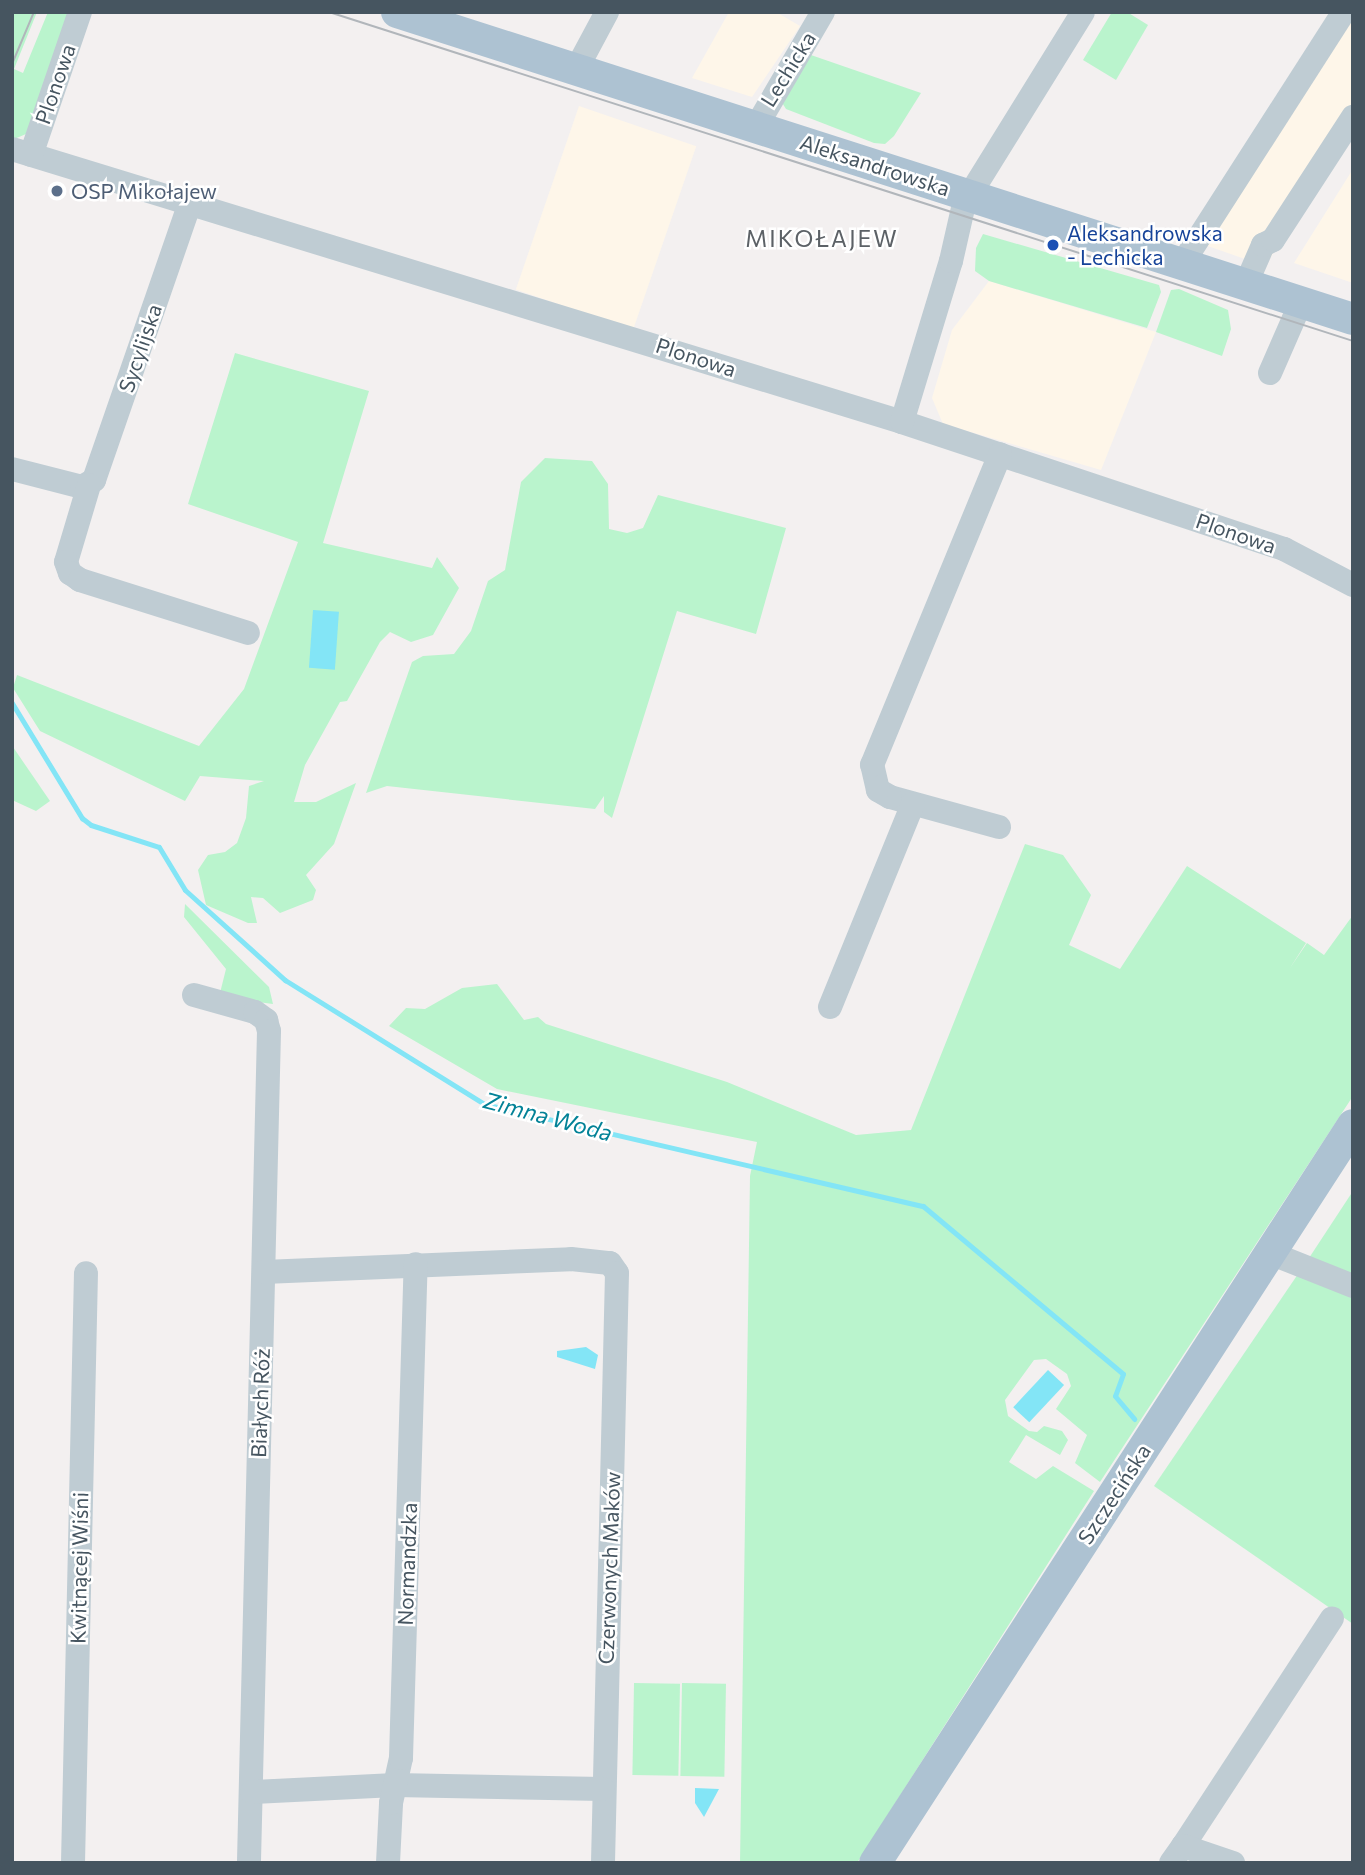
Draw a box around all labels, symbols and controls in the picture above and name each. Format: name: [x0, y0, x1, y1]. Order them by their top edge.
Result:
street label: Lechicka: [755, 27, 821, 111]
street label: Plonowa: [30, 41, 80, 127]
street label: Aleksandrowska: [797, 129, 953, 201]
place label: OSP Mikołajew: [71, 178, 217, 204]
marker: OSP Mikołajew: [49, 183, 65, 199]
place label: Aleksandrowska - Lechicka: [1067, 220, 1223, 270]
district label: MIKOŁAJEW: [746, 224, 898, 252]
marker: Aleksandrowska - Lechicka: [1045, 237, 1061, 253]
street label: Sycylijska: [113, 301, 167, 395]
street label: Plonowa: [653, 332, 739, 382]
street label: Plonowa: [1193, 508, 1279, 558]
water label: Zimna Woda: [481, 1086, 615, 1146]
street label: Białych Róż: [245, 1348, 275, 1458]
street label: Szczecińska: [1072, 1439, 1156, 1549]
street label: Czerwonych Maków: [593, 1471, 625, 1665]
street label: Kwitnącej Wiśni: [65, 1492, 93, 1644]
street label: Normandzka: [392, 1502, 422, 1626]

